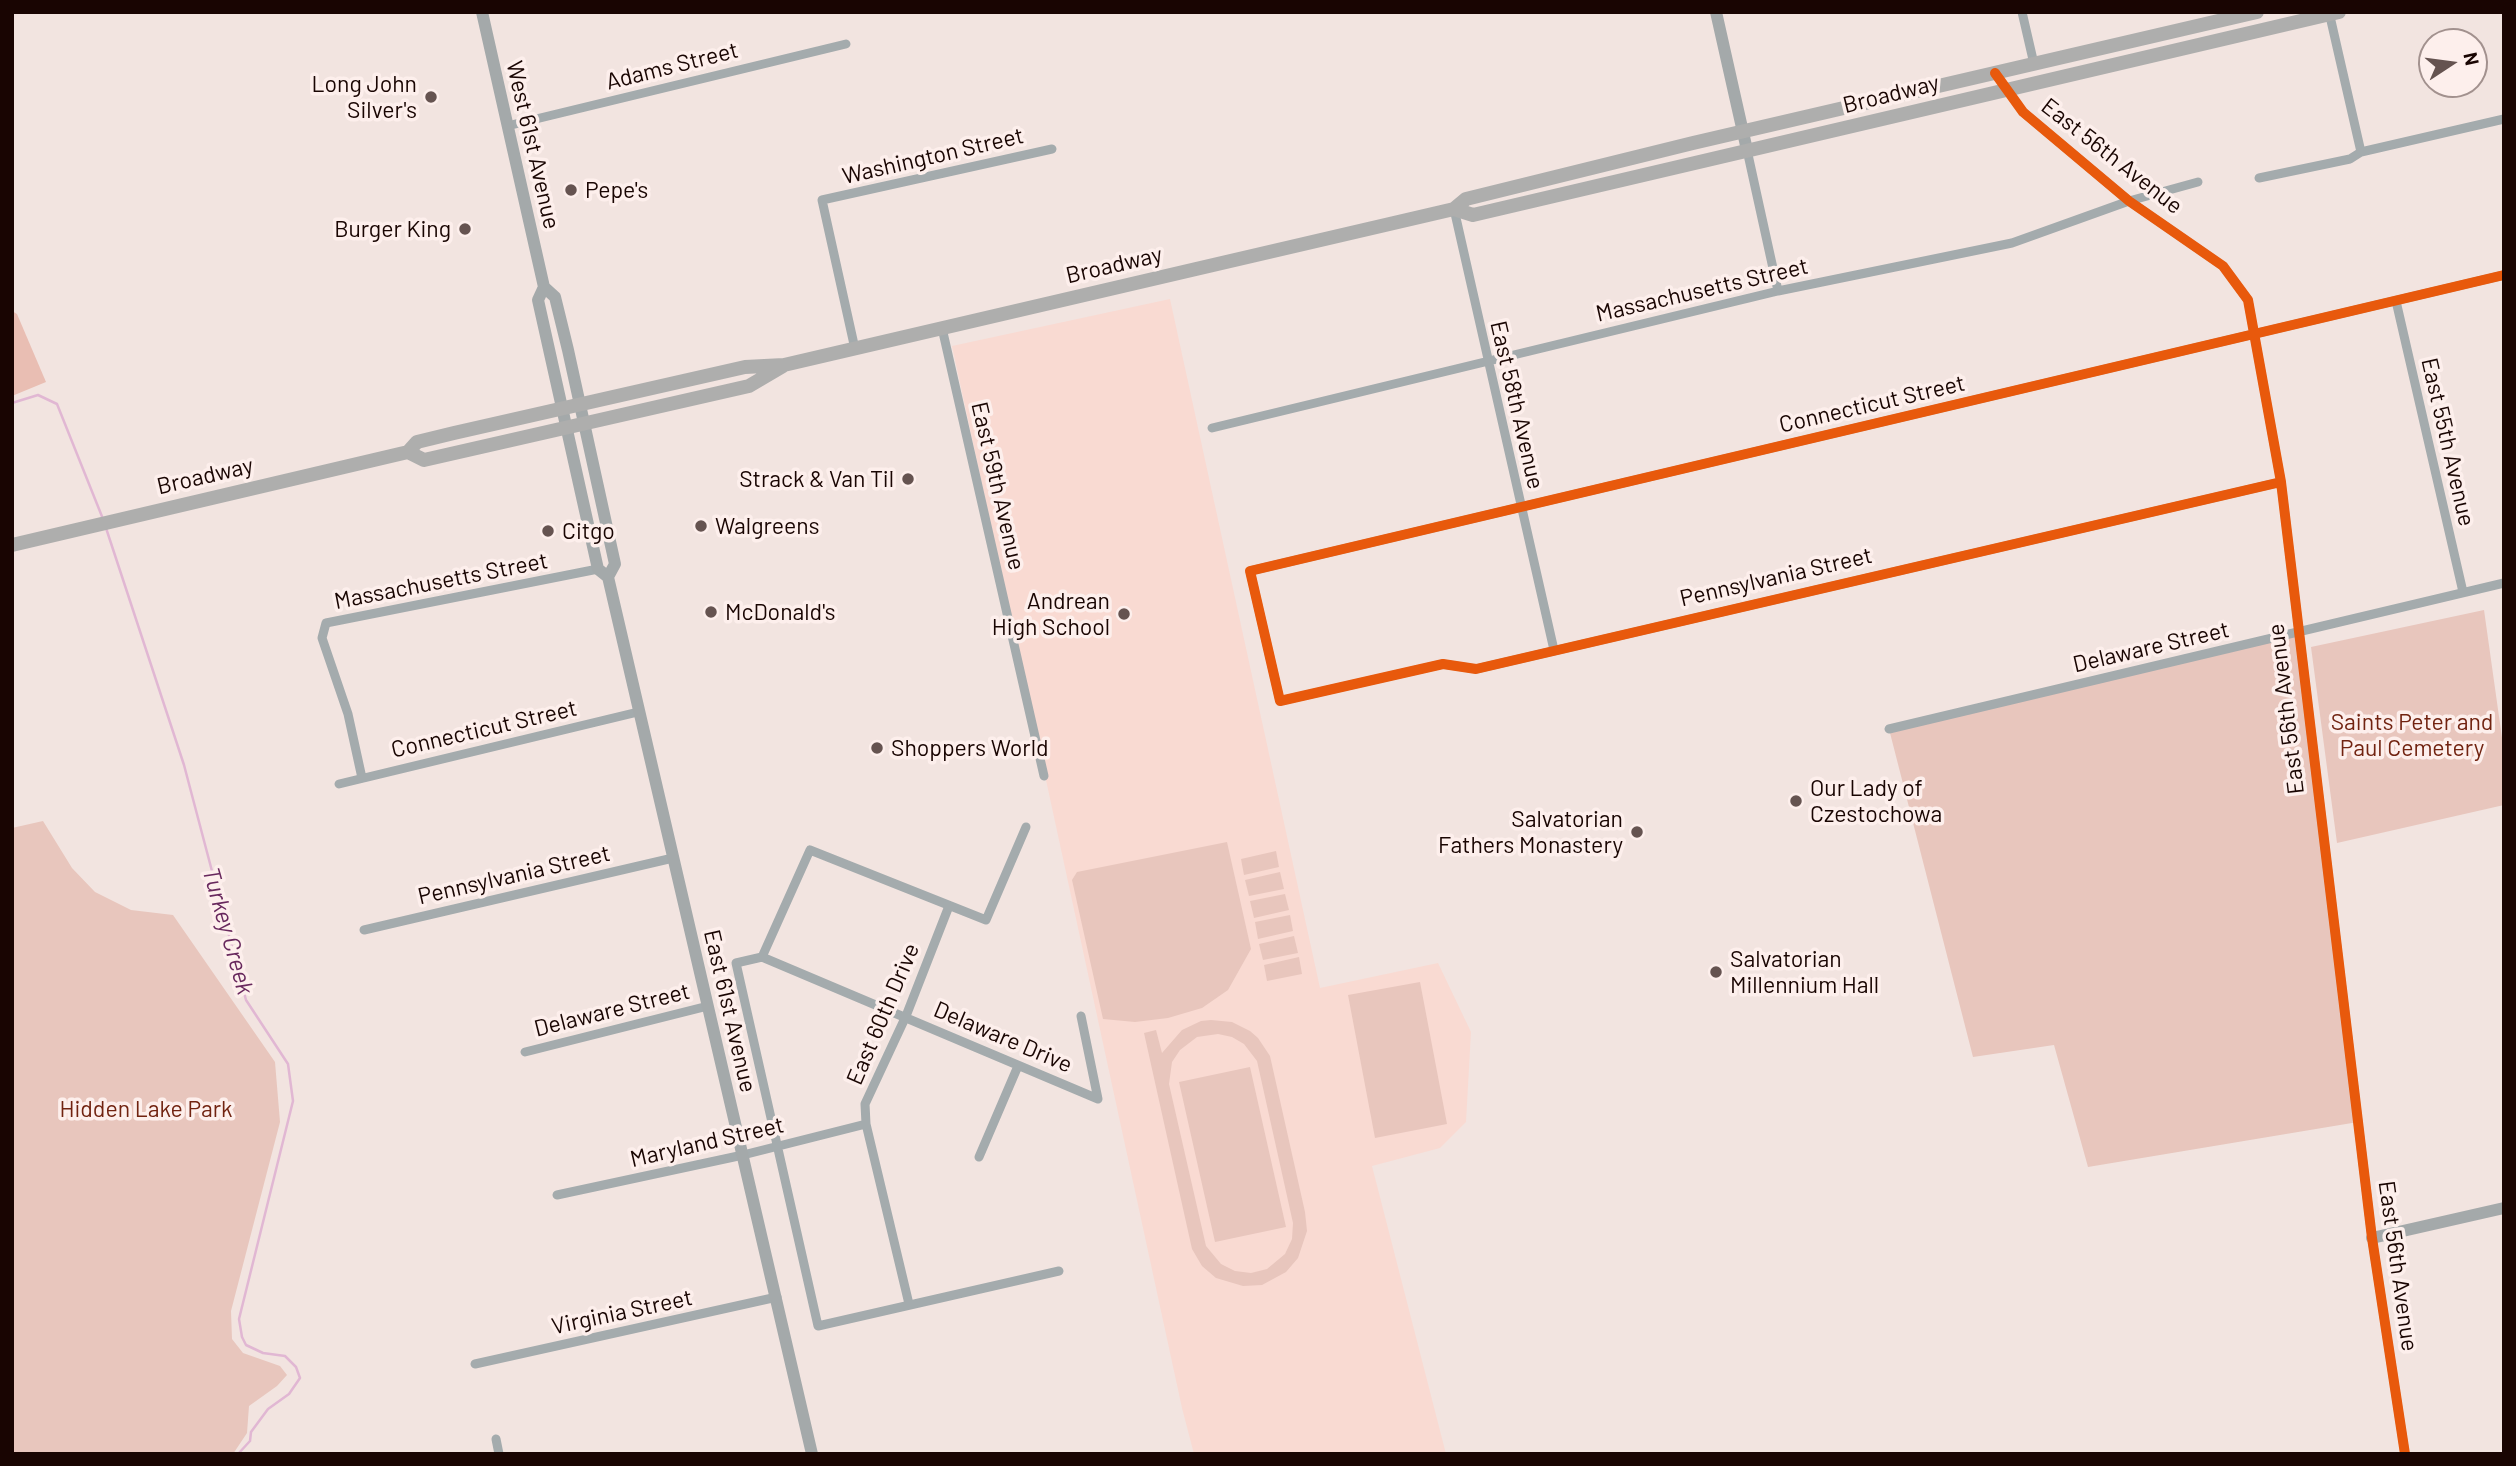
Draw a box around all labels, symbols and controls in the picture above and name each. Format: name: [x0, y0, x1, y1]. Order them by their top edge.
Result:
north arrow: [2418, 28, 2488, 98]
street label: Adams Street: [603, 36, 741, 96]
text: N: [2459, 50, 2485, 67]
street label: West 61st Avenue: [500, 58, 566, 232]
street label: Broadway: [1840, 69, 1942, 119]
place label: Long John Silver's: [311, 70, 417, 124]
marker: Long John Silver's: [423, 89, 439, 105]
street label: East 56th Avenue: [2036, 92, 2188, 220]
street label: Washington Street: [840, 122, 1026, 190]
place label: Pepe's: [585, 176, 648, 204]
marker: Pepe's: [563, 182, 579, 198]
place label: Burger King: [334, 215, 451, 243]
marker: Burger King: [457, 221, 473, 237]
street label: Broadway: [1063, 241, 1165, 289]
street label: Massachusetts Street: [1593, 252, 1811, 328]
street label: East 58th Avenue: [1484, 318, 1550, 492]
street label: East 55th Avenue: [2415, 355, 2481, 529]
street label: Connecticut Street: [1777, 369, 1967, 439]
street label: East 59th Avenue: [965, 399, 1031, 573]
street label: Broadway: [154, 452, 256, 500]
place label: Strack & Van Til: [739, 465, 894, 493]
marker: Strack & Van Til: [900, 471, 916, 487]
place label: Walgreens: [715, 512, 820, 540]
place label: Citgo: [562, 517, 615, 545]
marker: Walgreens: [693, 518, 709, 534]
marker: Citgo: [540, 523, 556, 539]
street label: Pennsylvania Street: [1677, 541, 1875, 613]
street label: Massachusetts Street: [332, 547, 550, 615]
place label: Andrean High School: [992, 587, 1110, 641]
place label: McDonald's: [725, 598, 836, 626]
marker: McDonald's: [703, 604, 719, 620]
marker: Andrean High School: [1116, 606, 1132, 622]
street label: Delaware Street: [2070, 616, 2232, 678]
street label: East 56th Avenue: [2262, 622, 2310, 796]
street label: Connecticut Street: [389, 694, 579, 764]
park label: Saints Peter and Paul Cemetery: [2331, 708, 2493, 762]
place label: Shoppers World: [891, 734, 1048, 762]
marker: Shoppers World: [869, 740, 885, 756]
place label: Our Lady of Czestochowa: [1810, 774, 1942, 828]
marker: Our Lady of Czestochowa: [1788, 793, 1804, 809]
place label: Salvatorian Fathers Monastery: [1438, 805, 1623, 859]
marker: Salvatorian Fathers Monastery: [1629, 824, 1645, 840]
street label: Pennsylvania Street: [415, 839, 613, 911]
water label: Turkey Creek: [196, 864, 260, 998]
street label: East 61st Avenue: [698, 927, 762, 1095]
street label: East 60th Drive: [841, 939, 925, 1089]
place label: Salvatorian Millennium Hall: [1730, 945, 1879, 999]
marker: Salvatorian Millennium Hall: [1708, 964, 1724, 980]
street label: Delaware Street: [531, 977, 693, 1043]
street label: Delaware Drive: [930, 995, 1076, 1079]
park label: Hidden Lake Park: [59, 1095, 233, 1123]
street label: Maryland Street: [627, 1111, 787, 1173]
street label: East 56th Avenue: [2372, 1179, 2424, 1353]
street label: Virginia Street: [549, 1284, 695, 1340]

